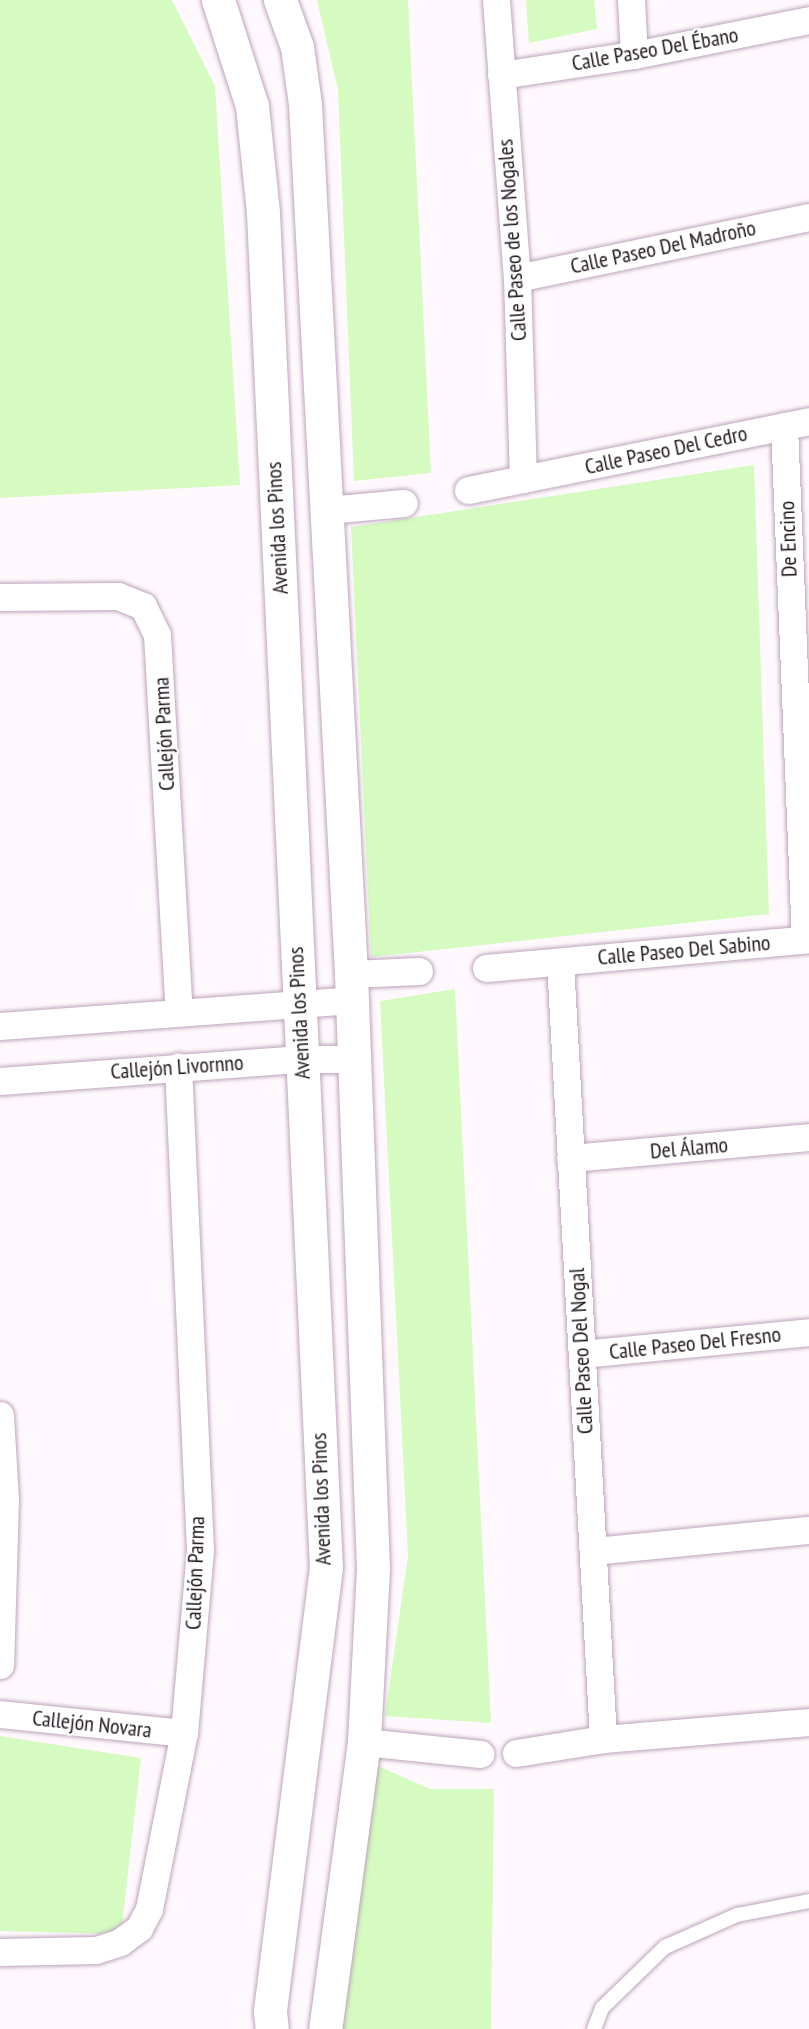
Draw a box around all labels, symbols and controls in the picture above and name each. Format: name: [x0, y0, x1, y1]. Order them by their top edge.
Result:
street label: Calle Paseo Del Ébano: [570, 21, 740, 77]
street label: Calle Paseo de los Nogales: [492, 138, 532, 342]
street label: Calle Paseo Del Madroño: [568, 214, 758, 280]
street label: Calle Paseo Del Cedro: [582, 420, 750, 480]
street label: Avenida los Pinos: [260, 461, 294, 595]
street label: De Encino: [773, 500, 803, 578]
street label: Callejón Parma: [148, 677, 180, 791]
street label: Calle Paseo Del Sabino: [596, 929, 772, 971]
street label: Avenida los Pinos: [282, 946, 316, 1080]
street label: Callejón Livornno: [110, 1049, 244, 1085]
street label: Del Álamo: [649, 1131, 729, 1165]
street label: Calle Paseo Del Nogal: [563, 1267, 599, 1435]
street label: Calle Paseo Del Fresno: [608, 1321, 782, 1365]
street label: Avenida los Pinos: [305, 1432, 337, 1566]
street label: Callejón Parma: [180, 1516, 210, 1630]
street label: Callejón Novara: [31, 1705, 153, 1743]

